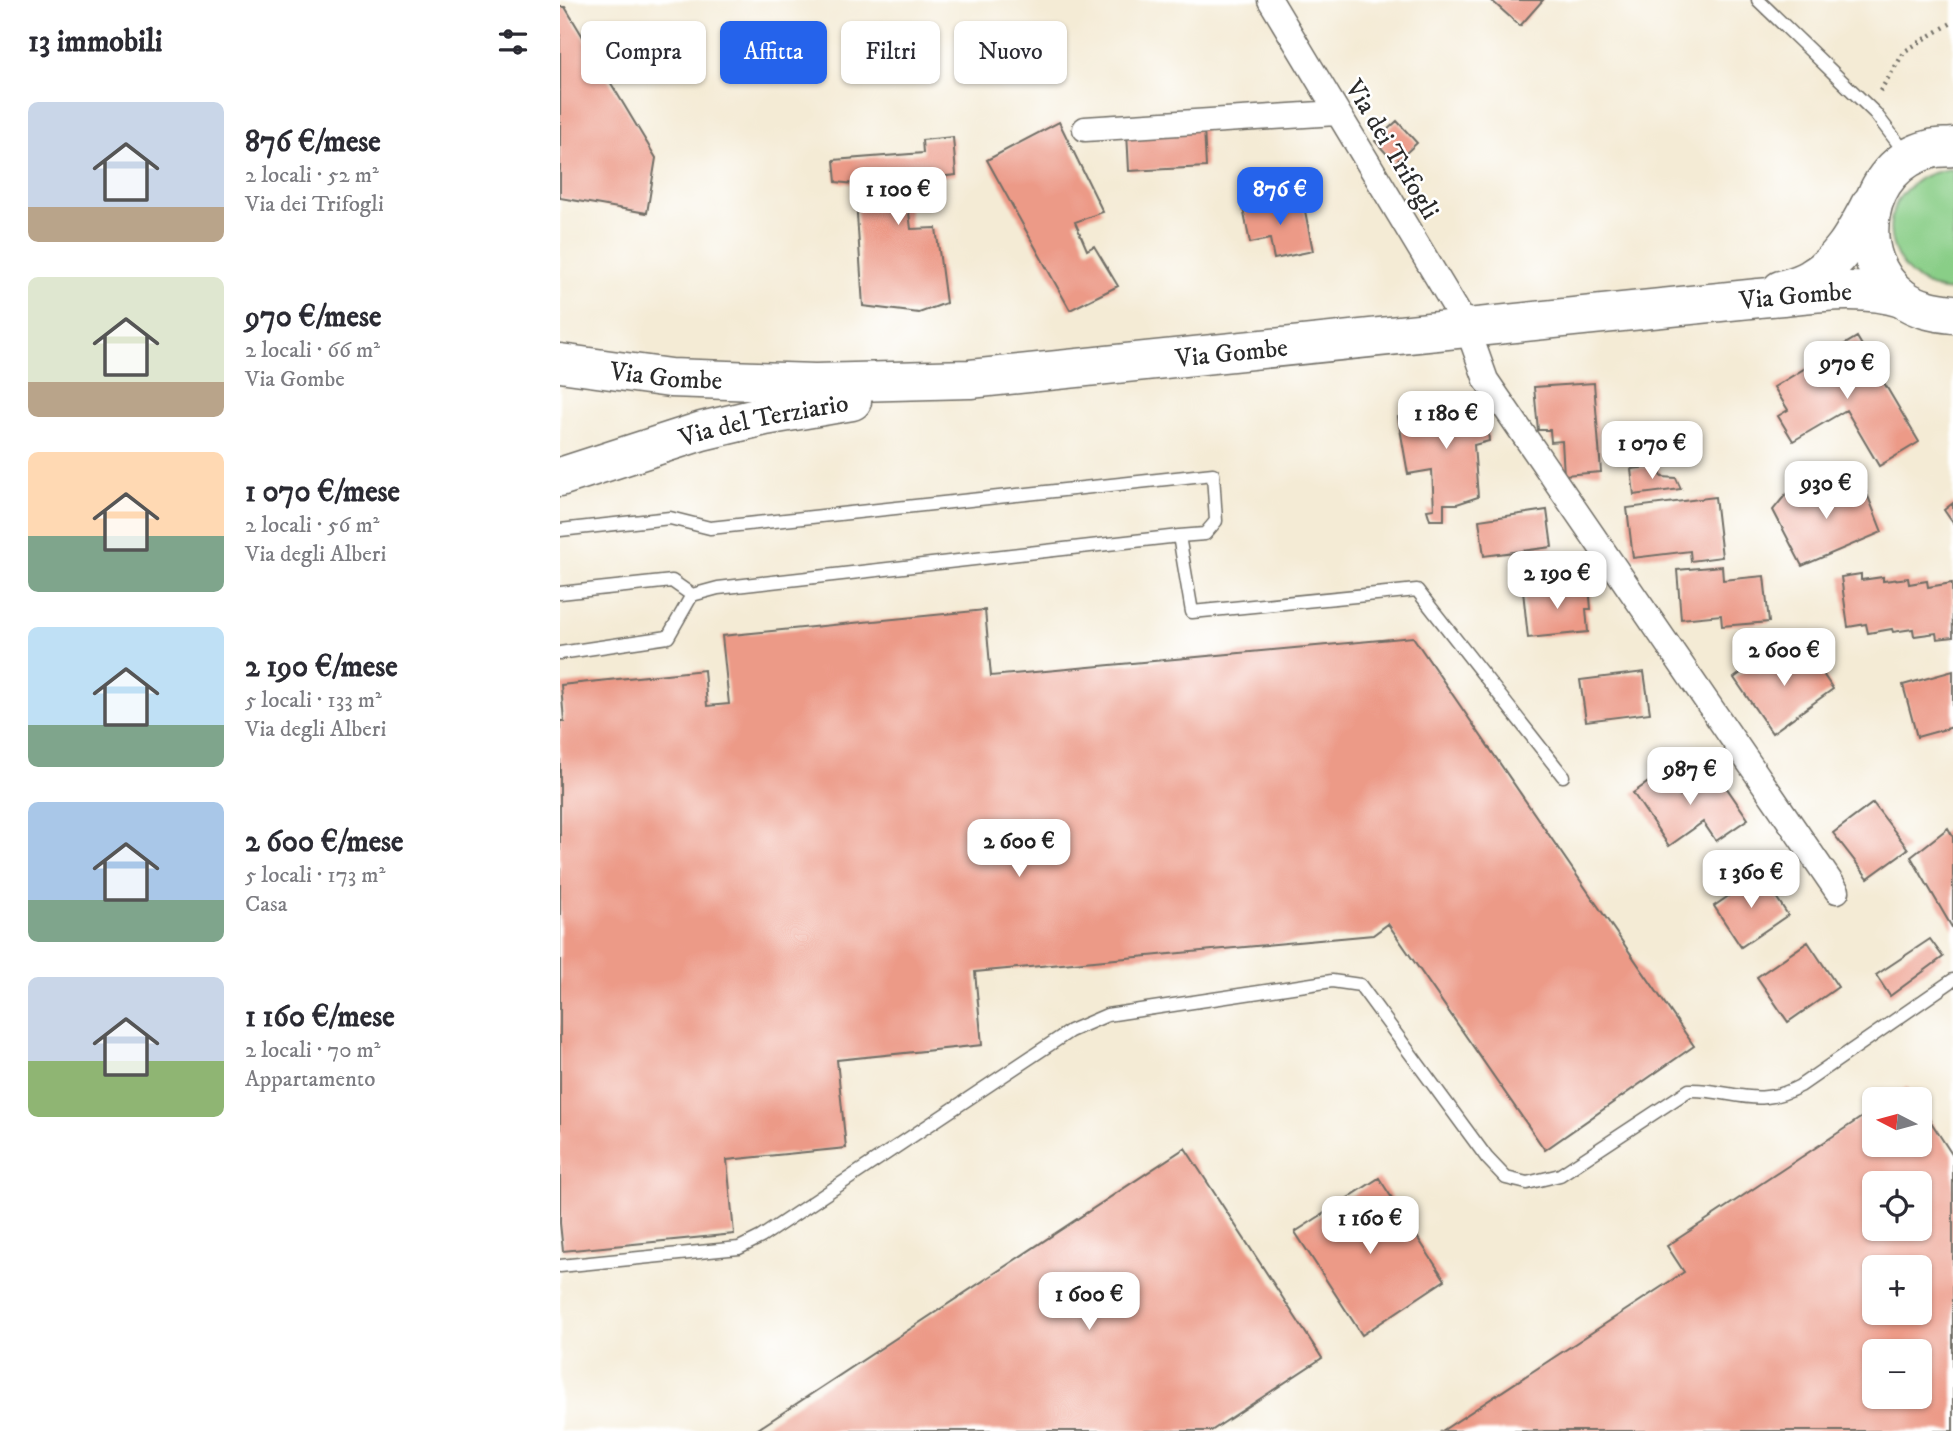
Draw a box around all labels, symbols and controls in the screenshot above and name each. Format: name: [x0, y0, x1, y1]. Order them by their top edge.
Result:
chip: Compra: [581, 21, 706, 84]
chip: Affitta: [720, 21, 827, 84]
chip: Filtri: [841, 21, 940, 84]
chip: Nuovo: [954, 21, 1067, 84]
icon: filters: [494, 23, 532, 61]
text: 13 immobili: [28, 24, 162, 61]
street label: Via dei Trifogli: [1337, 73, 1446, 226]
text: 876 €/mese: [245, 124, 381, 161]
icon: home: [84, 130, 168, 214]
text: 2 locali · 52 m²: [245, 161, 379, 190]
pin: 1 100 €: [833, 168, 963, 227]
pin: 876 €: [1231, 168, 1329, 227]
text: 1 100 €: [866, 175, 930, 204]
text: 876 €: [1253, 175, 1307, 204]
text: Via dei Trifogli: [245, 190, 384, 219]
street label: Via Gombe: [1737, 276, 1852, 318]
text: 970 €/mese: [245, 299, 381, 336]
icon: home: [84, 305, 168, 389]
street label: Via Gombe: [1173, 331, 1289, 376]
text: 2 locali · 66 m²: [245, 336, 380, 365]
pin: 970 €: [1798, 342, 1896, 401]
text: 970 €: [1820, 349, 1874, 378]
street label: Via Gombe: [607, 355, 723, 398]
text: Via Gombe: [245, 365, 345, 394]
street label: Via del Terziario: [674, 387, 851, 456]
pin: 1 180 €: [1381, 392, 1511, 451]
text: 1 180 €: [1414, 399, 1478, 428]
pin: 1 070 €: [1587, 421, 1717, 481]
text: 1 070 €: [1618, 429, 1686, 458]
pin: 930 €: [1777, 462, 1875, 521]
text: 930 €: [1801, 469, 1851, 498]
text: 1 070 €/mese: [245, 474, 400, 511]
icon: home: [84, 480, 168, 564]
text: 2 locali · 56 m²: [245, 511, 380, 540]
text: Via degli Alberi: [245, 540, 386, 569]
pin: 2 190 €: [1492, 552, 1622, 611]
text: 2 190 €: [1524, 559, 1590, 588]
pin: 2 600 €: [1719, 628, 1849, 688]
text: 2 600 €: [1748, 636, 1820, 665]
text: 2 190 €/mese: [245, 649, 398, 686]
icon: home: [84, 655, 168, 739]
text: 5 locali · 133 m²: [245, 686, 382, 715]
text: Via degli Alberi: [245, 715, 386, 744]
pin: 987 €: [1641, 748, 1739, 807]
text: 987 €: [1663, 755, 1717, 784]
pin: 2 600 €: [954, 820, 1084, 879]
text: 2 600 €/mese: [245, 824, 404, 861]
text: 2 600 €: [983, 827, 1055, 856]
icon: home: [84, 830, 168, 914]
pin: 1 360 €: [1686, 850, 1816, 910]
text: 1 360 €: [1719, 858, 1783, 887]
text: 5 locali · 173 m²: [245, 861, 385, 890]
text: Casa: [245, 890, 288, 919]
text: 1 160 €/mese: [245, 999, 395, 1036]
icon: home: [84, 1005, 168, 1089]
text: 2 locali · 70 m²: [245, 1036, 381, 1065]
text: Appartamento: [245, 1065, 375, 1094]
north arrow: [1862, 1087, 1932, 1157]
map controls: [1862, 1087, 1932, 1409]
button: locate: [1862, 1171, 1932, 1241]
pin: 1 160 €: [1305, 1196, 1435, 1256]
text: 1 160 €: [1338, 1204, 1402, 1233]
button: +: [1862, 1255, 1932, 1325]
pin: 1 600 €: [1024, 1272, 1154, 1332]
text: 1 600 €: [1055, 1280, 1123, 1309]
button: −: [1862, 1339, 1932, 1409]

